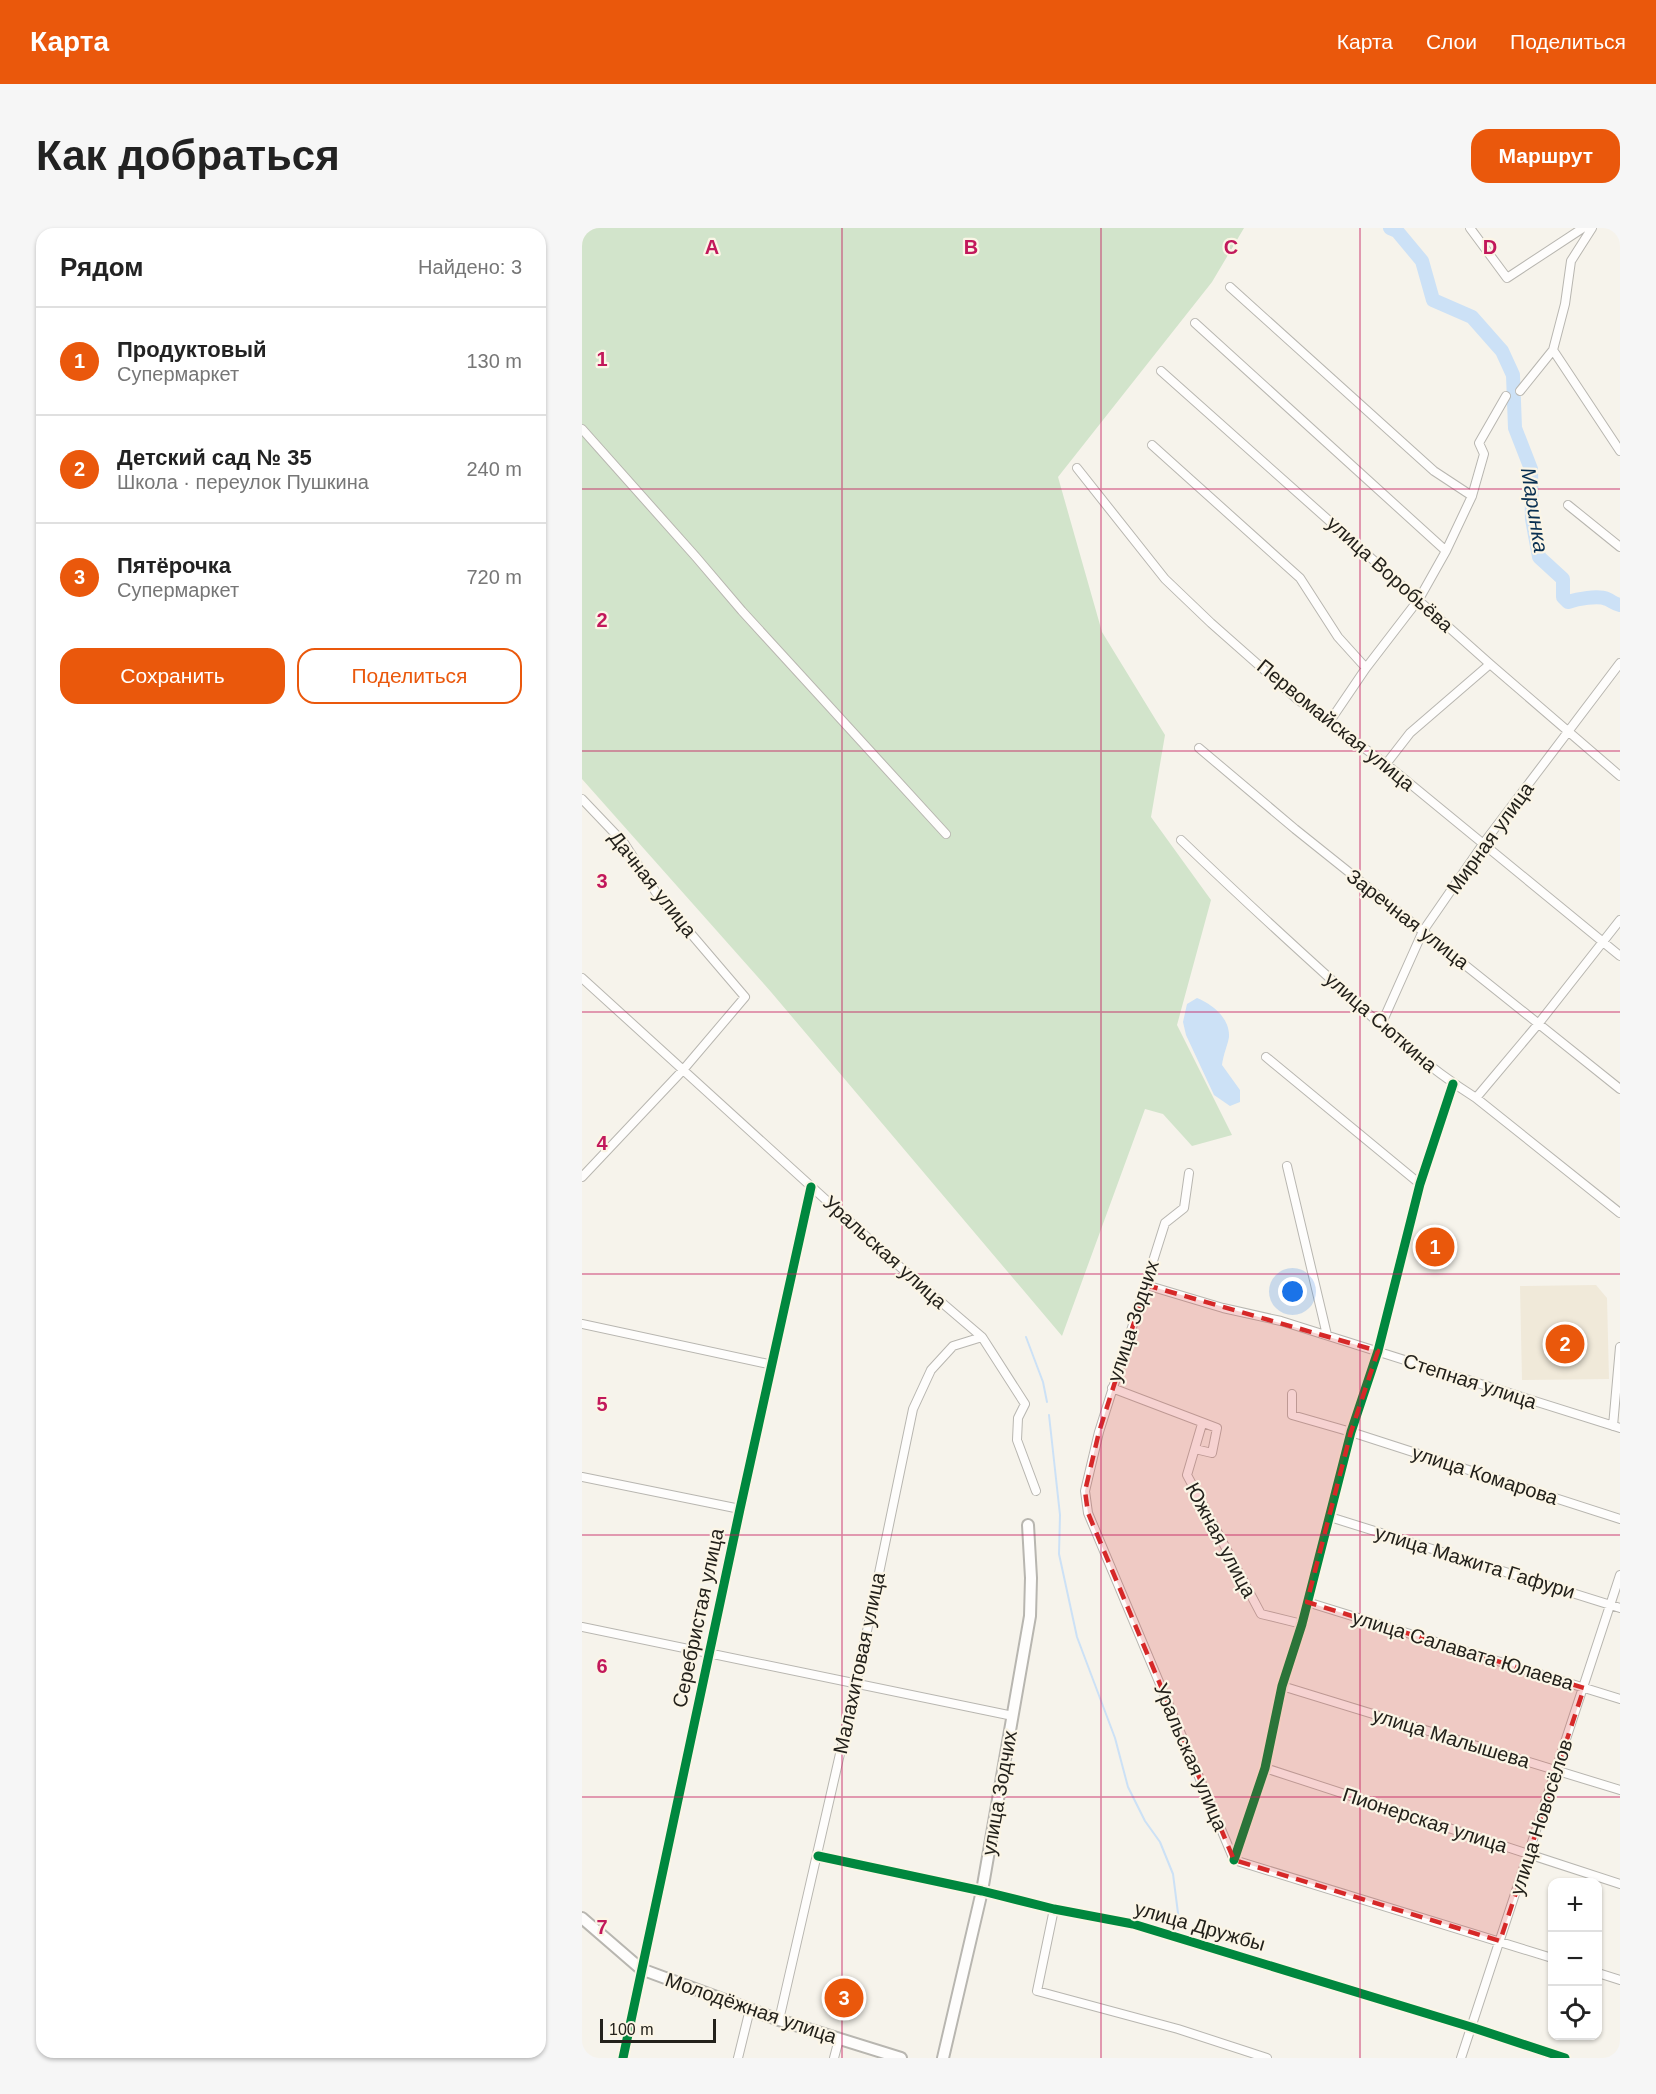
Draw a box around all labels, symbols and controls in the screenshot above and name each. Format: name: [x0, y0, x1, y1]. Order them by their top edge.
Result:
text: Карта: [30, 26, 109, 57]
text: Карта: [1337, 30, 1393, 53]
text: Слои: [1426, 30, 1477, 53]
text: Поделиться: [1510, 30, 1626, 53]
button: Маршрут: [1471, 129, 1620, 183]
text: Как добраться: [36, 132, 340, 179]
text: A: [705, 236, 719, 258]
text: B: [964, 236, 978, 258]
text: C: [1224, 236, 1238, 258]
text: D: [1483, 236, 1497, 258]
text: Рядом: [60, 252, 143, 282]
text: Найдено: 3: [418, 256, 522, 278]
text: Продуктовый: [117, 337, 267, 362]
text: 1: [596, 348, 608, 370]
text: 1: [74, 350, 85, 372]
text: 130 m: [466, 350, 522, 372]
text: Супермаркет: [117, 363, 239, 385]
text: Детский сад № 35: [117, 445, 312, 470]
text: 2: [74, 458, 85, 480]
text: 240 m: [466, 458, 522, 480]
water label: Маринка: [1517, 466, 1553, 554]
text: Школа · переулок Пушкина: [117, 471, 369, 493]
street label: улица Воробьёва: [1323, 512, 1458, 637]
text: Пятёрочка: [117, 553, 231, 578]
text: 3: [74, 566, 85, 588]
text: 720 m: [466, 566, 522, 588]
text: Супермаркет: [117, 579, 239, 601]
text: 2: [596, 609, 608, 631]
button: Сохранить: [60, 648, 285, 704]
button: Поделиться: [297, 648, 522, 704]
street label: Первомайская улица: [1253, 655, 1420, 796]
street label: Мирная улица: [1442, 777, 1538, 898]
street label: Дачная улица: [605, 827, 702, 942]
street label: Заречная улица: [1343, 865, 1474, 974]
text: 3: [596, 870, 608, 892]
street label: улица Сюткина: [1321, 968, 1442, 1077]
text: 4: [596, 1132, 608, 1154]
street label: Уральская улица: [819, 1191, 952, 1314]
pin: 1: [1416, 1224, 1454, 1270]
street label: улица Зодчих: [1103, 1257, 1163, 1385]
your location: [1278, 1277, 1307, 1306]
pin: 2: [1546, 1322, 1584, 1366]
street label: Степная улица: [1401, 1349, 1540, 1413]
text: 5: [596, 1393, 608, 1415]
street label: улица Комарова: [1409, 1441, 1561, 1509]
street label: Южная улица: [1181, 1479, 1261, 1602]
street label: улица Мажита Гафури: [1372, 1521, 1578, 1603]
street label: Серебристая улица: [668, 1525, 728, 1710]
street label: Малахитовая улица: [829, 1569, 889, 1756]
street label: улица Салавата Юлаева: [1350, 1606, 1577, 1694]
text: 6: [596, 1655, 608, 1677]
street label: Уральская улица: [1150, 1680, 1232, 1835]
street label: улица Малышева: [1370, 1704, 1533, 1773]
street label: улица Зодчих: [977, 1729, 1021, 1857]
street label: улица Новосёлов: [1505, 1736, 1577, 1898]
street label: Пионерская улица: [1340, 1783, 1511, 1857]
map controls: [1548, 1878, 1602, 2040]
button: +: [1548, 1878, 1602, 1932]
street label: улица Дружбы: [1132, 1897, 1268, 1955]
text: 7: [596, 1916, 608, 1938]
button: −: [1548, 1932, 1602, 1986]
street label: Молодёжная улица: [662, 1968, 840, 2048]
pin: 3: [824, 1976, 864, 2020]
button: locate: [1548, 1986, 1602, 2040]
scale bar: [600, 2016, 716, 2044]
text: 100 m: [609, 2021, 653, 2038]

